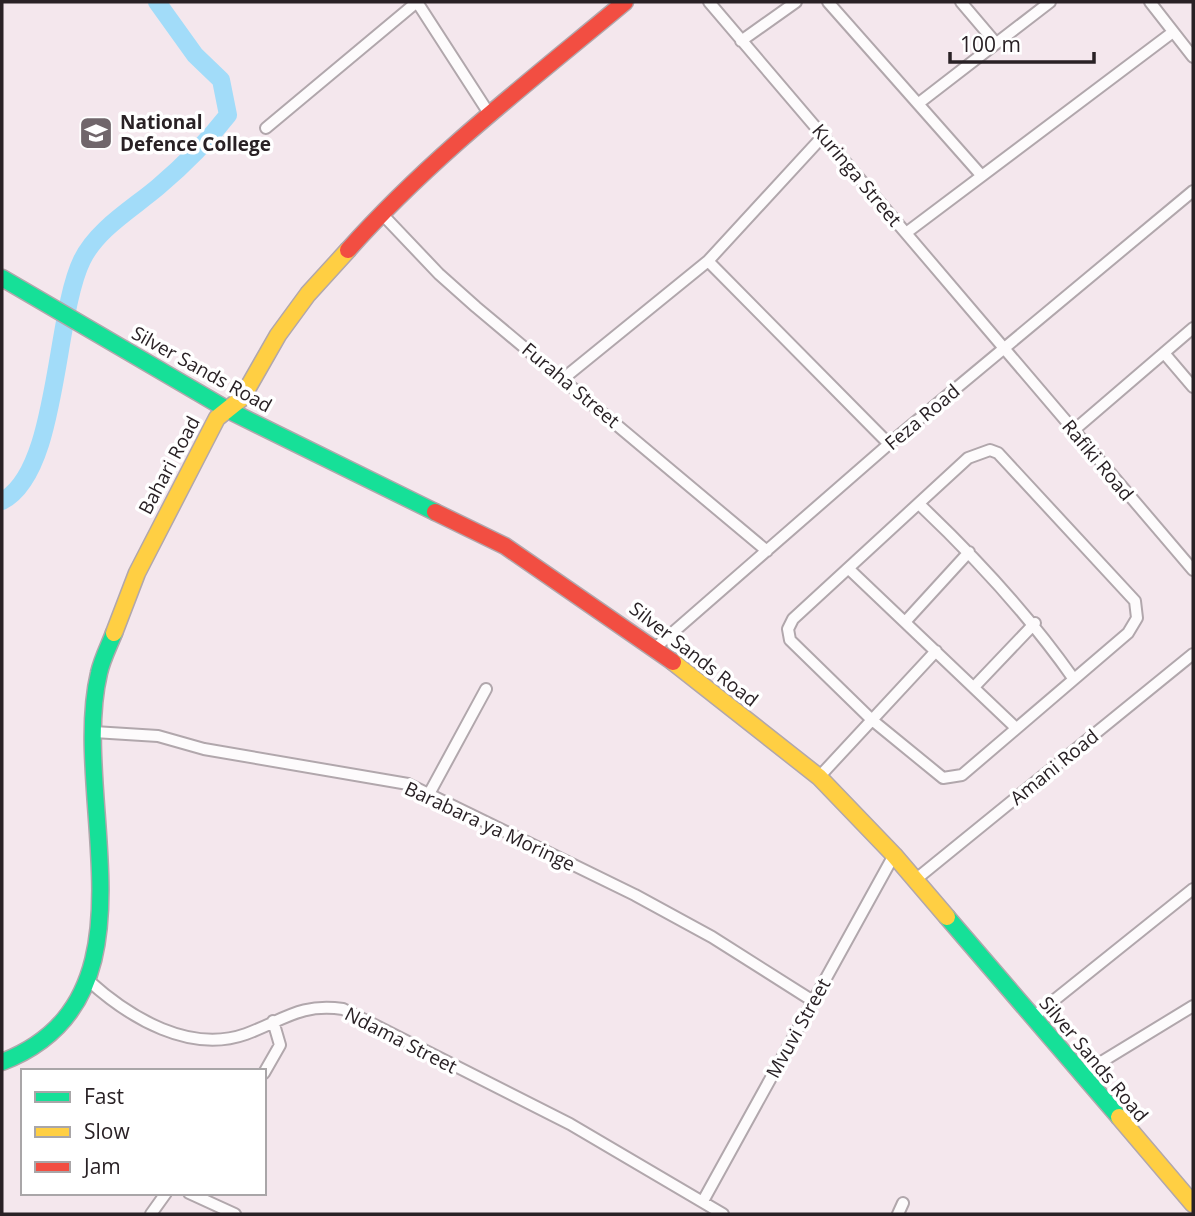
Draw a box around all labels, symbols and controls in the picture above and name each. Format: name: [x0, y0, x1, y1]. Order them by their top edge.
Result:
scale bar: [950, 21, 1094, 65]
text: 100 m: [960, 30, 1021, 58]
place label: National Defence College: [120, 109, 271, 157]
school or university icon: National Defence College: [77, 114, 115, 152]
street label: Kuringa Street: [806, 118, 908, 232]
street label: Silver Sands Road: [127, 320, 277, 418]
street label: Furaha Street: [517, 336, 625, 434]
street label: Feza Road: [879, 378, 965, 456]
street label: Bahari Road: [132, 411, 206, 519]
street label: Rafiki Road: [1056, 414, 1140, 506]
street label: Silver Sands Road: [624, 596, 764, 712]
street label: Amani Road: [1004, 723, 1104, 811]
street label: Barabara ya Moringe: [401, 775, 579, 877]
street label: Mvuvi Street: [760, 973, 836, 1083]
street label: Silver Sands Road: [1034, 991, 1154, 1127]
street label: Ndama Street: [340, 1001, 462, 1080]
legend: [21, 1069, 266, 1195]
text: Fast: [84, 1082, 124, 1110]
text: Slow: [84, 1117, 130, 1145]
text: Jam: [82, 1152, 121, 1180]

